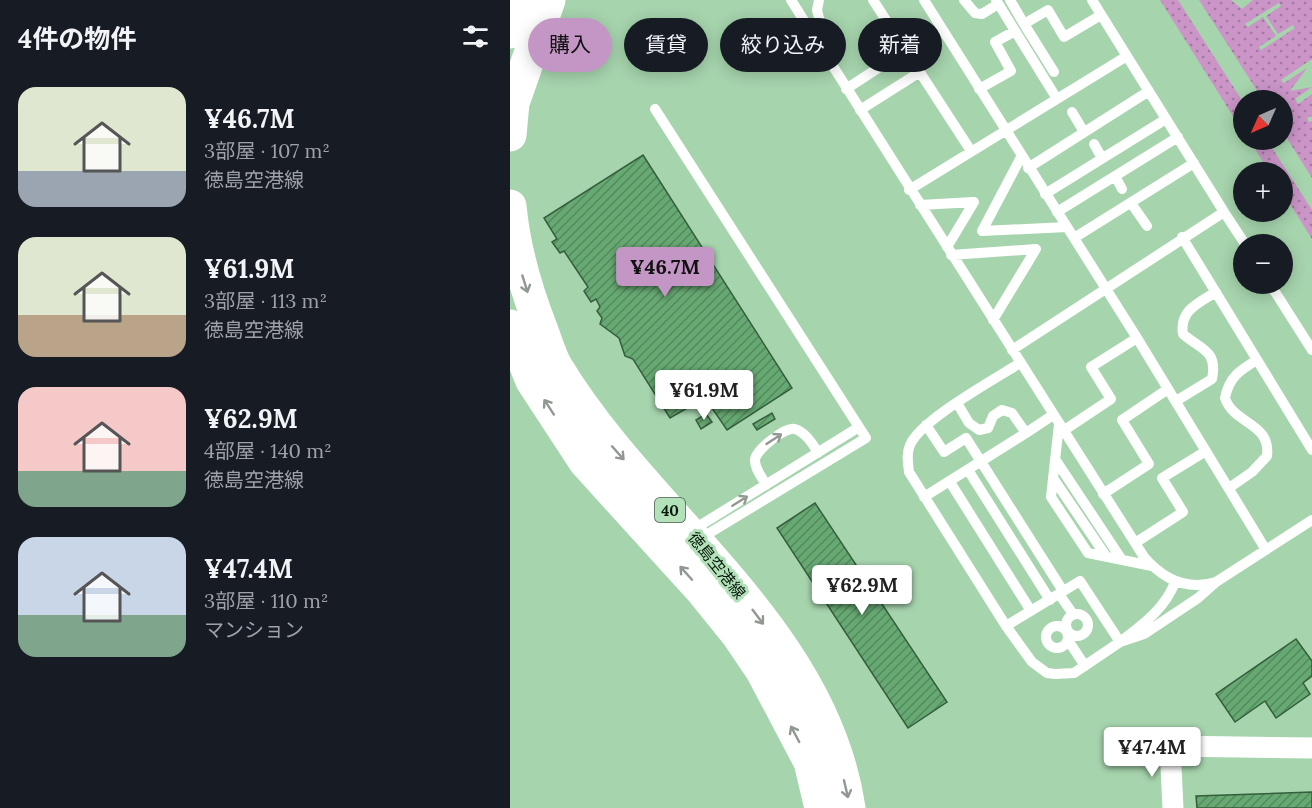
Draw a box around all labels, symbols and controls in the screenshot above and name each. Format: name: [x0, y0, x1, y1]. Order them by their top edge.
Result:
chip: 購入: [528, 18, 612, 72]
chip: 賃貸: [624, 18, 708, 72]
chip: 絞り込み: [720, 18, 846, 72]
chip: 新着: [858, 18, 942, 72]
icon: filters: [459, 20, 492, 53]
text: 4件の物件: [18, 22, 136, 55]
north arrow: [1233, 90, 1293, 150]
map controls: [1233, 90, 1293, 294]
text: ¥46.7M: [204, 102, 295, 135]
icon: home: [66, 111, 138, 183]
text: 3部屋 · 107 m²: [204, 138, 330, 163]
button: +: [1233, 162, 1293, 222]
text: 徳島空港線: [204, 167, 304, 192]
button: −: [1233, 234, 1293, 294]
pin: ¥46.7M: [616, 247, 714, 298]
text: ¥61.9M: [204, 252, 295, 285]
text: ¥46.7M: [630, 254, 700, 279]
icon: home: [66, 261, 138, 333]
one-way arrow: [520, 274, 531, 293]
text: 3部屋 · 113 m²: [204, 288, 327, 313]
text: 徳島空港線: [204, 317, 304, 342]
pin: ¥61.9M: [655, 370, 753, 421]
text: ¥61.9M: [669, 377, 739, 402]
one-way arrow: [543, 399, 555, 415]
text: ¥62.9M: [204, 402, 298, 435]
icon: home: [66, 411, 138, 483]
one-way arrow: [765, 432, 782, 444]
text: 4部屋 · 140 m²: [204, 438, 332, 463]
one-way arrow: [611, 445, 625, 460]
text: 徳島空港線: [204, 467, 304, 492]
one-way arrow: [731, 495, 748, 507]
road number: 40: [655, 498, 685, 522]
street label: 徳島空港線: [684, 528, 750, 602]
text: ¥47.4M: [204, 552, 293, 585]
icon: home: [66, 561, 138, 633]
pin: ¥62.9M: [813, 565, 911, 616]
one-way arrow: [679, 566, 693, 581]
text: ¥62.9M: [826, 572, 898, 597]
text: 3部屋 · 110 m²: [204, 588, 328, 613]
one-way arrow: [751, 609, 764, 625]
text: マンション: [204, 617, 304, 642]
one-way arrow: [789, 725, 800, 743]
pin: ¥47.4M: [1103, 727, 1201, 778]
text: ¥47.4M: [1118, 734, 1186, 759]
one-way arrow: [840, 779, 852, 798]

